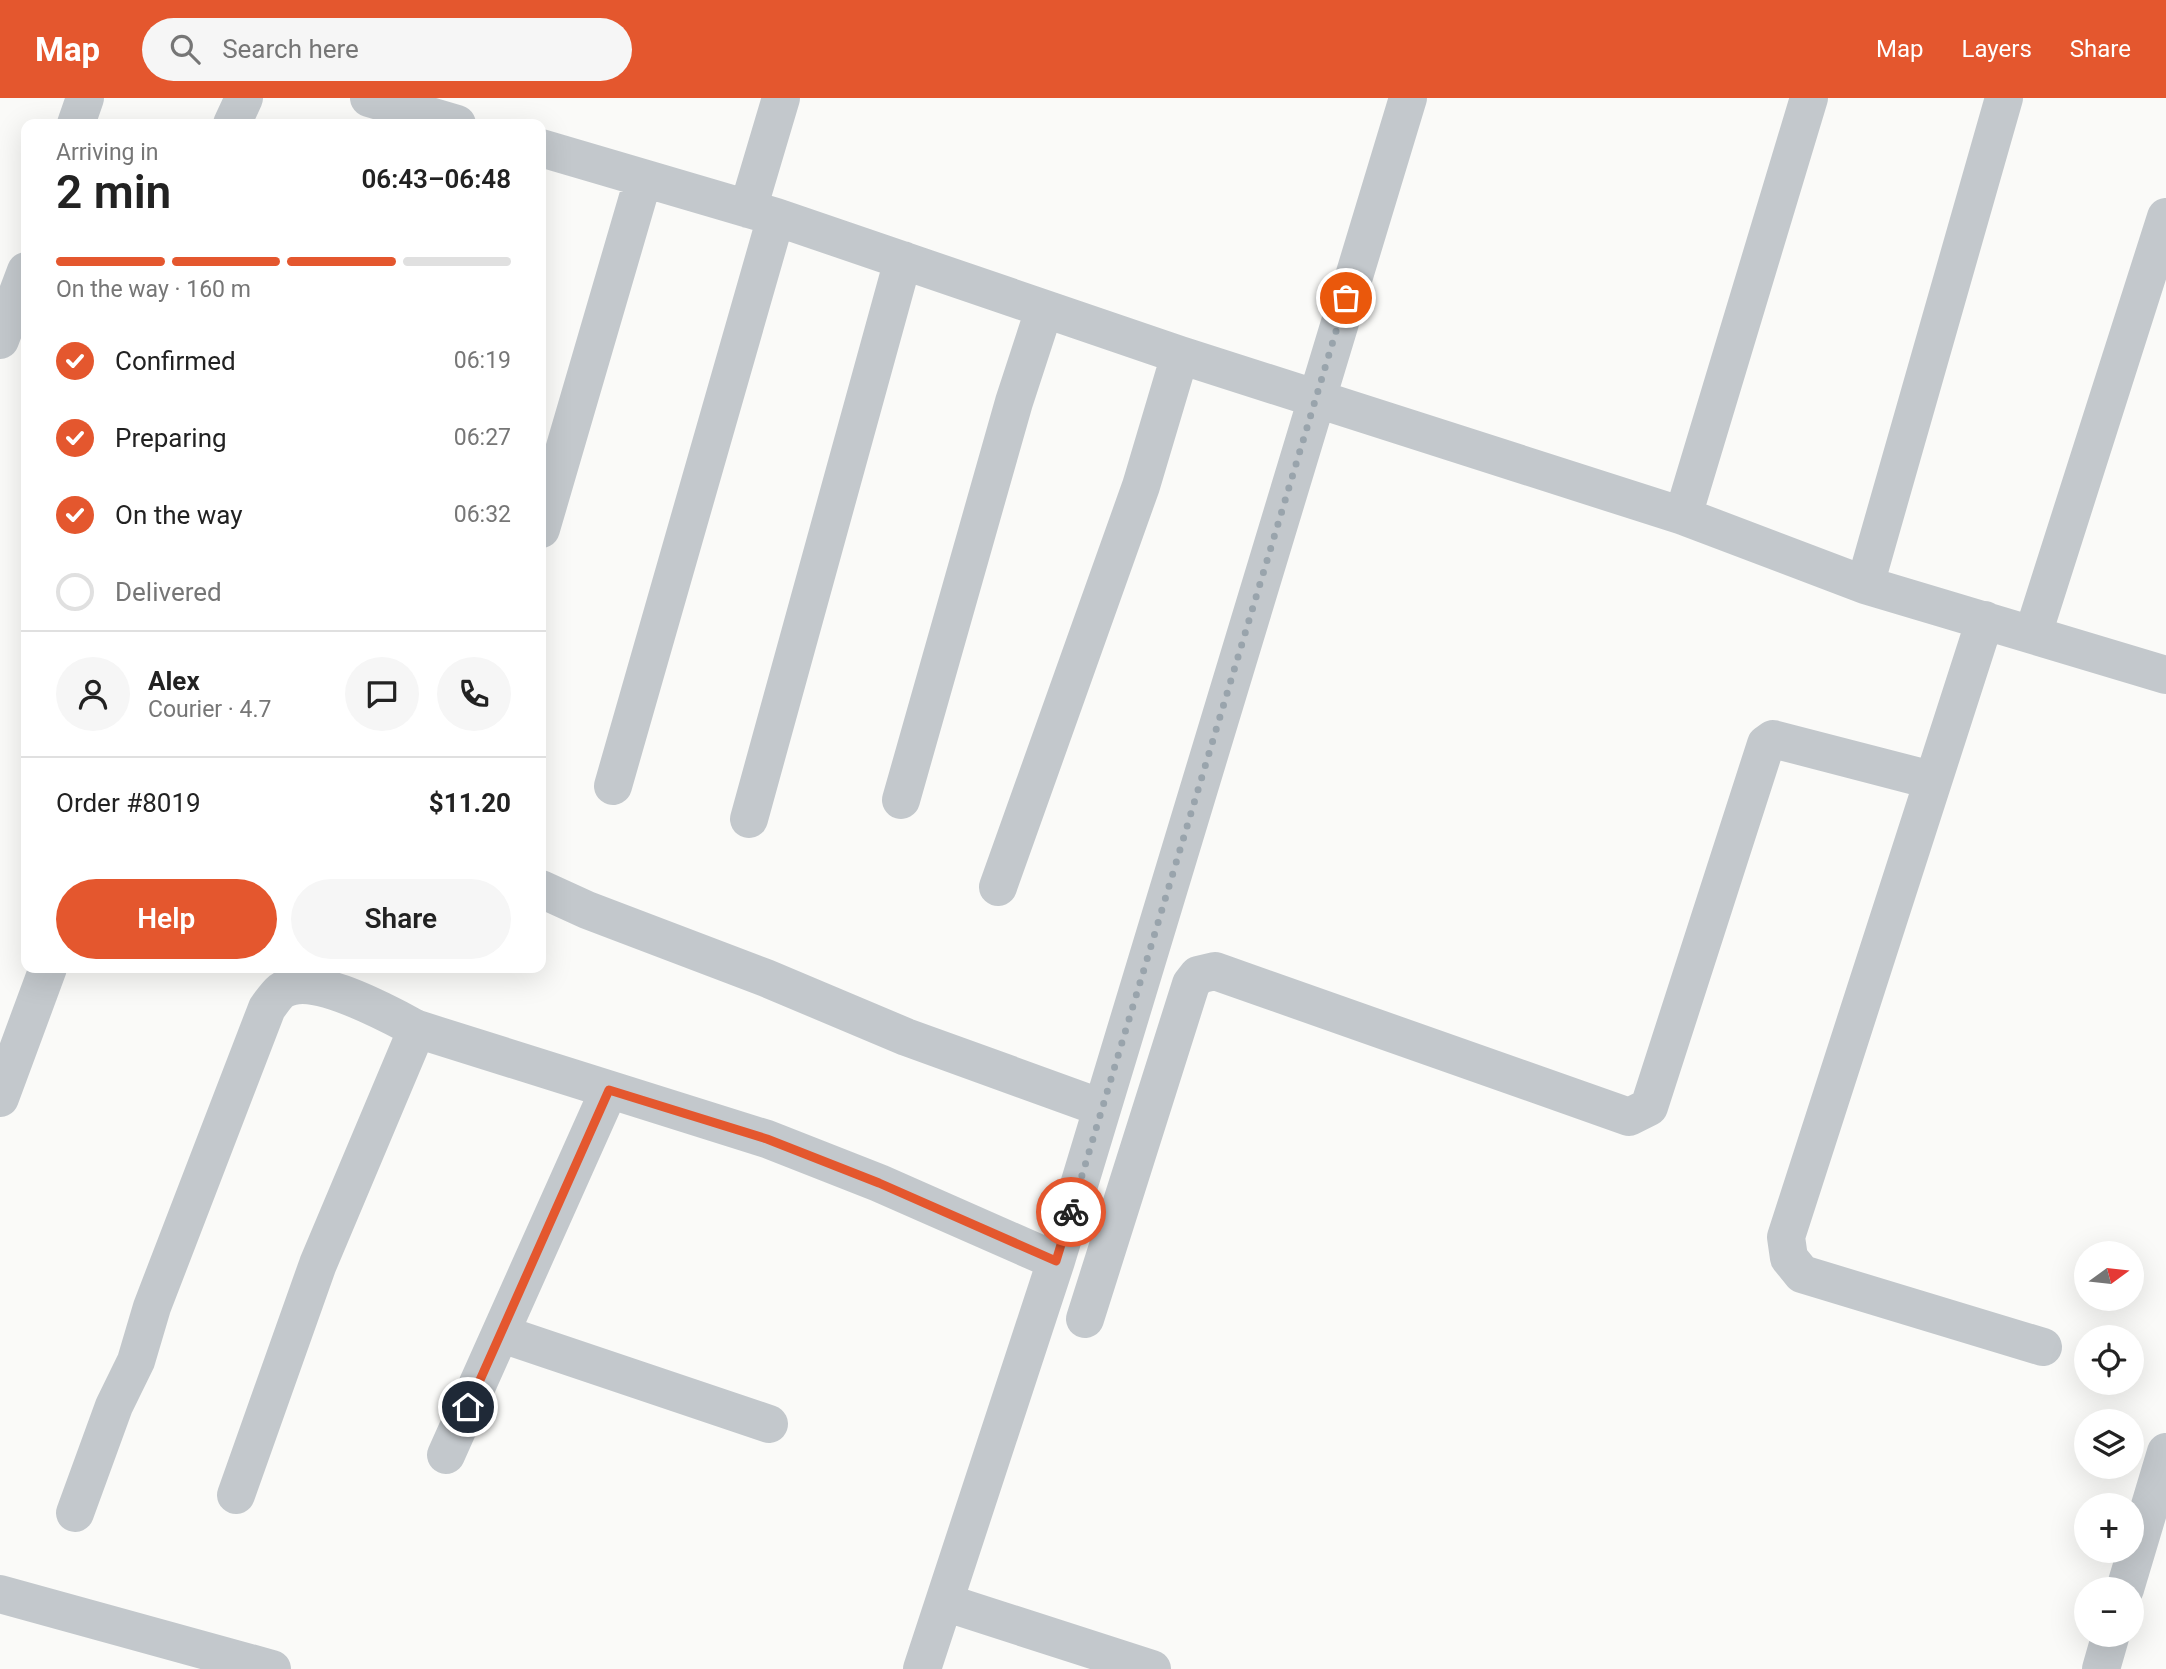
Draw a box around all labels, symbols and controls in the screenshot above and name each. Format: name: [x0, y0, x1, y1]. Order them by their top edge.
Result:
search box: [142, 18, 632, 81]
text: Map: [35, 30, 100, 69]
icon: search: [166, 30, 204, 68]
text: Search here: [222, 34, 359, 64]
text: Map: [1876, 35, 1924, 63]
text: Layers: [1962, 35, 2032, 63]
text: Share: [2070, 35, 2131, 63]
text: Arriving in: [56, 139, 159, 166]
text: 06:43–06:48: [361, 164, 511, 194]
text: 2 min: [56, 165, 171, 219]
pin: [1316, 268, 1376, 328]
text: On the way · 160 m: [56, 276, 251, 303]
icon: bag: [1327, 279, 1365, 317]
icon: check: [56, 342, 94, 380]
text: Confirmed: [115, 346, 236, 376]
text: 06:19: [454, 347, 511, 374]
icon: check: [56, 419, 94, 457]
text: Preparing: [115, 423, 227, 453]
text: 06:27: [454, 424, 511, 451]
icon: check: [56, 496, 94, 534]
text: On the way: [115, 500, 243, 530]
text: 06:32: [454, 501, 511, 528]
text: Delivered: [115, 577, 222, 607]
button: person: [56, 657, 130, 731]
button: chat: [345, 657, 419, 731]
button: phone: [437, 657, 511, 731]
text: Alex: [148, 666, 200, 696]
text: Courier · 4.7: [148, 696, 271, 723]
text: Order #8019: [56, 788, 201, 818]
text: $11.20: [429, 788, 511, 818]
button: Help: [56, 879, 277, 959]
button: Share: [291, 879, 511, 959]
courier: [1036, 1177, 1106, 1247]
icon: bike: [1052, 1193, 1090, 1231]
north arrow: [2074, 1241, 2144, 1311]
map controls: [2074, 1241, 2144, 1647]
button: locate: [2074, 1325, 2144, 1395]
pin: [438, 1377, 498, 1437]
icon: home: [449, 1388, 487, 1426]
button: layers: [2074, 1409, 2144, 1479]
button: +: [2074, 1493, 2144, 1563]
button: −: [2074, 1577, 2144, 1647]

